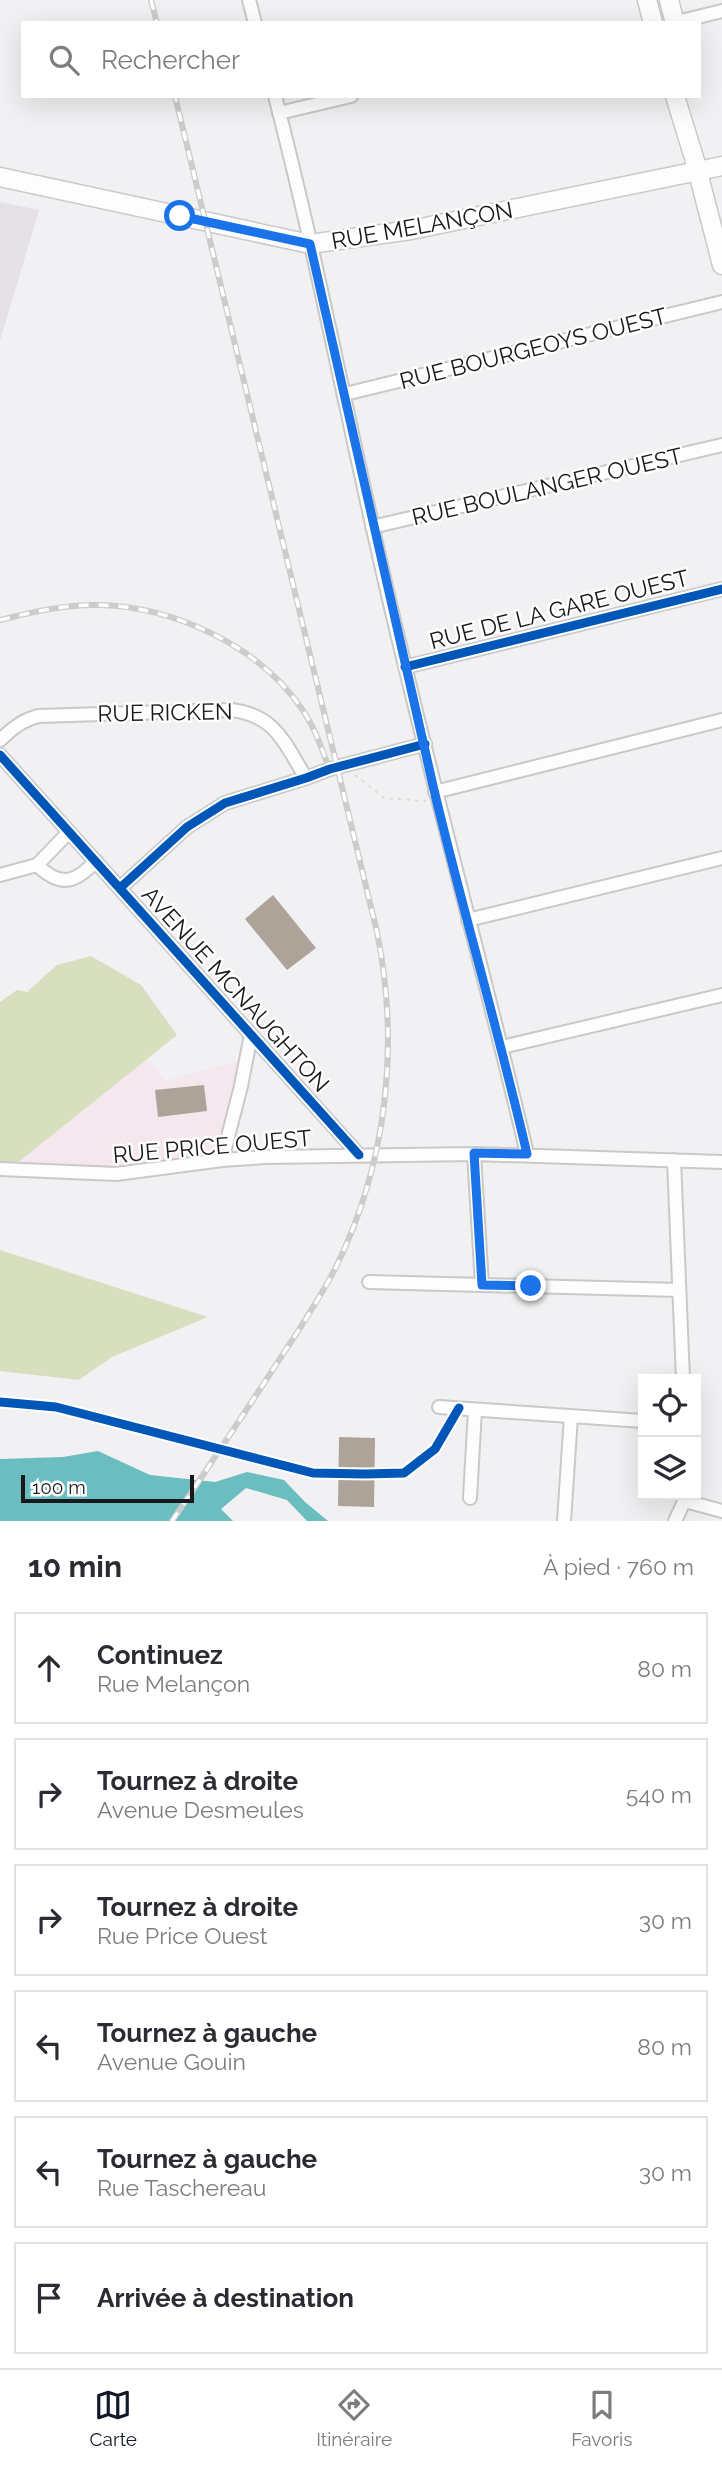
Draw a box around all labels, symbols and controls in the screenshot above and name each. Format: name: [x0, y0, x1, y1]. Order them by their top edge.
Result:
search box: [21, 21, 701, 98]
icon: search: [45, 41, 83, 79]
text: Rechercher: [101, 45, 240, 75]
street label: RUE MELANÇON: [329, 196, 515, 254]
route start: [164, 200, 195, 231]
street label: RUE BOURGEOYS OUEST: [397, 302, 669, 394]
street label: RUE BOULANGER OUEST: [409, 442, 685, 530]
street label: RUE DE LA GARE OUEST: [427, 564, 691, 654]
street label: RUE RICKEN: [97, 697, 233, 727]
street label: AVENUE MCNAUGHTON: [137, 881, 335, 1097]
street label: RUE PRICE OUEST: [111, 1124, 313, 1168]
route end: [515, 1270, 546, 1301]
map controls: [638, 1374, 701, 1500]
button: locate: [638, 1374, 701, 1437]
button: layers: [638, 1437, 701, 1500]
scale bar: [21, 1472, 194, 1504]
text: 100 m: [32, 1476, 86, 1498]
text: 10 min: [28, 1549, 122, 1584]
text: À pied · 760 m: [543, 1553, 694, 1580]
text: Continuez: [97, 1640, 223, 1670]
icon: ahead: [30, 1649, 68, 1687]
text: 80 m: [637, 1655, 692, 1682]
text: Rue Melançon: [97, 1670, 250, 1697]
text: Tournez à droite: [97, 1766, 298, 1796]
icon: right: [30, 1775, 68, 1813]
text: 540 m: [626, 1781, 692, 1808]
text: Avenue Desmeules: [97, 1796, 304, 1823]
text: Tournez à droite: [97, 1892, 298, 1922]
icon: right: [30, 1901, 68, 1939]
text: 30 m: [639, 1907, 692, 1934]
text: Rue Price Ouest: [97, 1922, 267, 1949]
text: Tournez à gauche: [97, 2018, 317, 2048]
icon: left: [30, 2027, 68, 2065]
text: 80 m: [637, 2033, 692, 2060]
text: Avenue Gouin: [97, 2048, 246, 2075]
text: Tournez à gauche: [97, 2144, 317, 2174]
icon: left: [30, 2153, 68, 2191]
text: 30 m: [639, 2159, 692, 2186]
text: Rue Taschereau: [97, 2174, 266, 2201]
icon: arrive: [30, 2279, 68, 2317]
text: Arrivée à destination: [97, 2283, 354, 2313]
tab: Carte: [90, 2386, 137, 2450]
tab: Itinéraire: [316, 2386, 392, 2450]
tab: Favoris: [571, 2386, 632, 2450]

